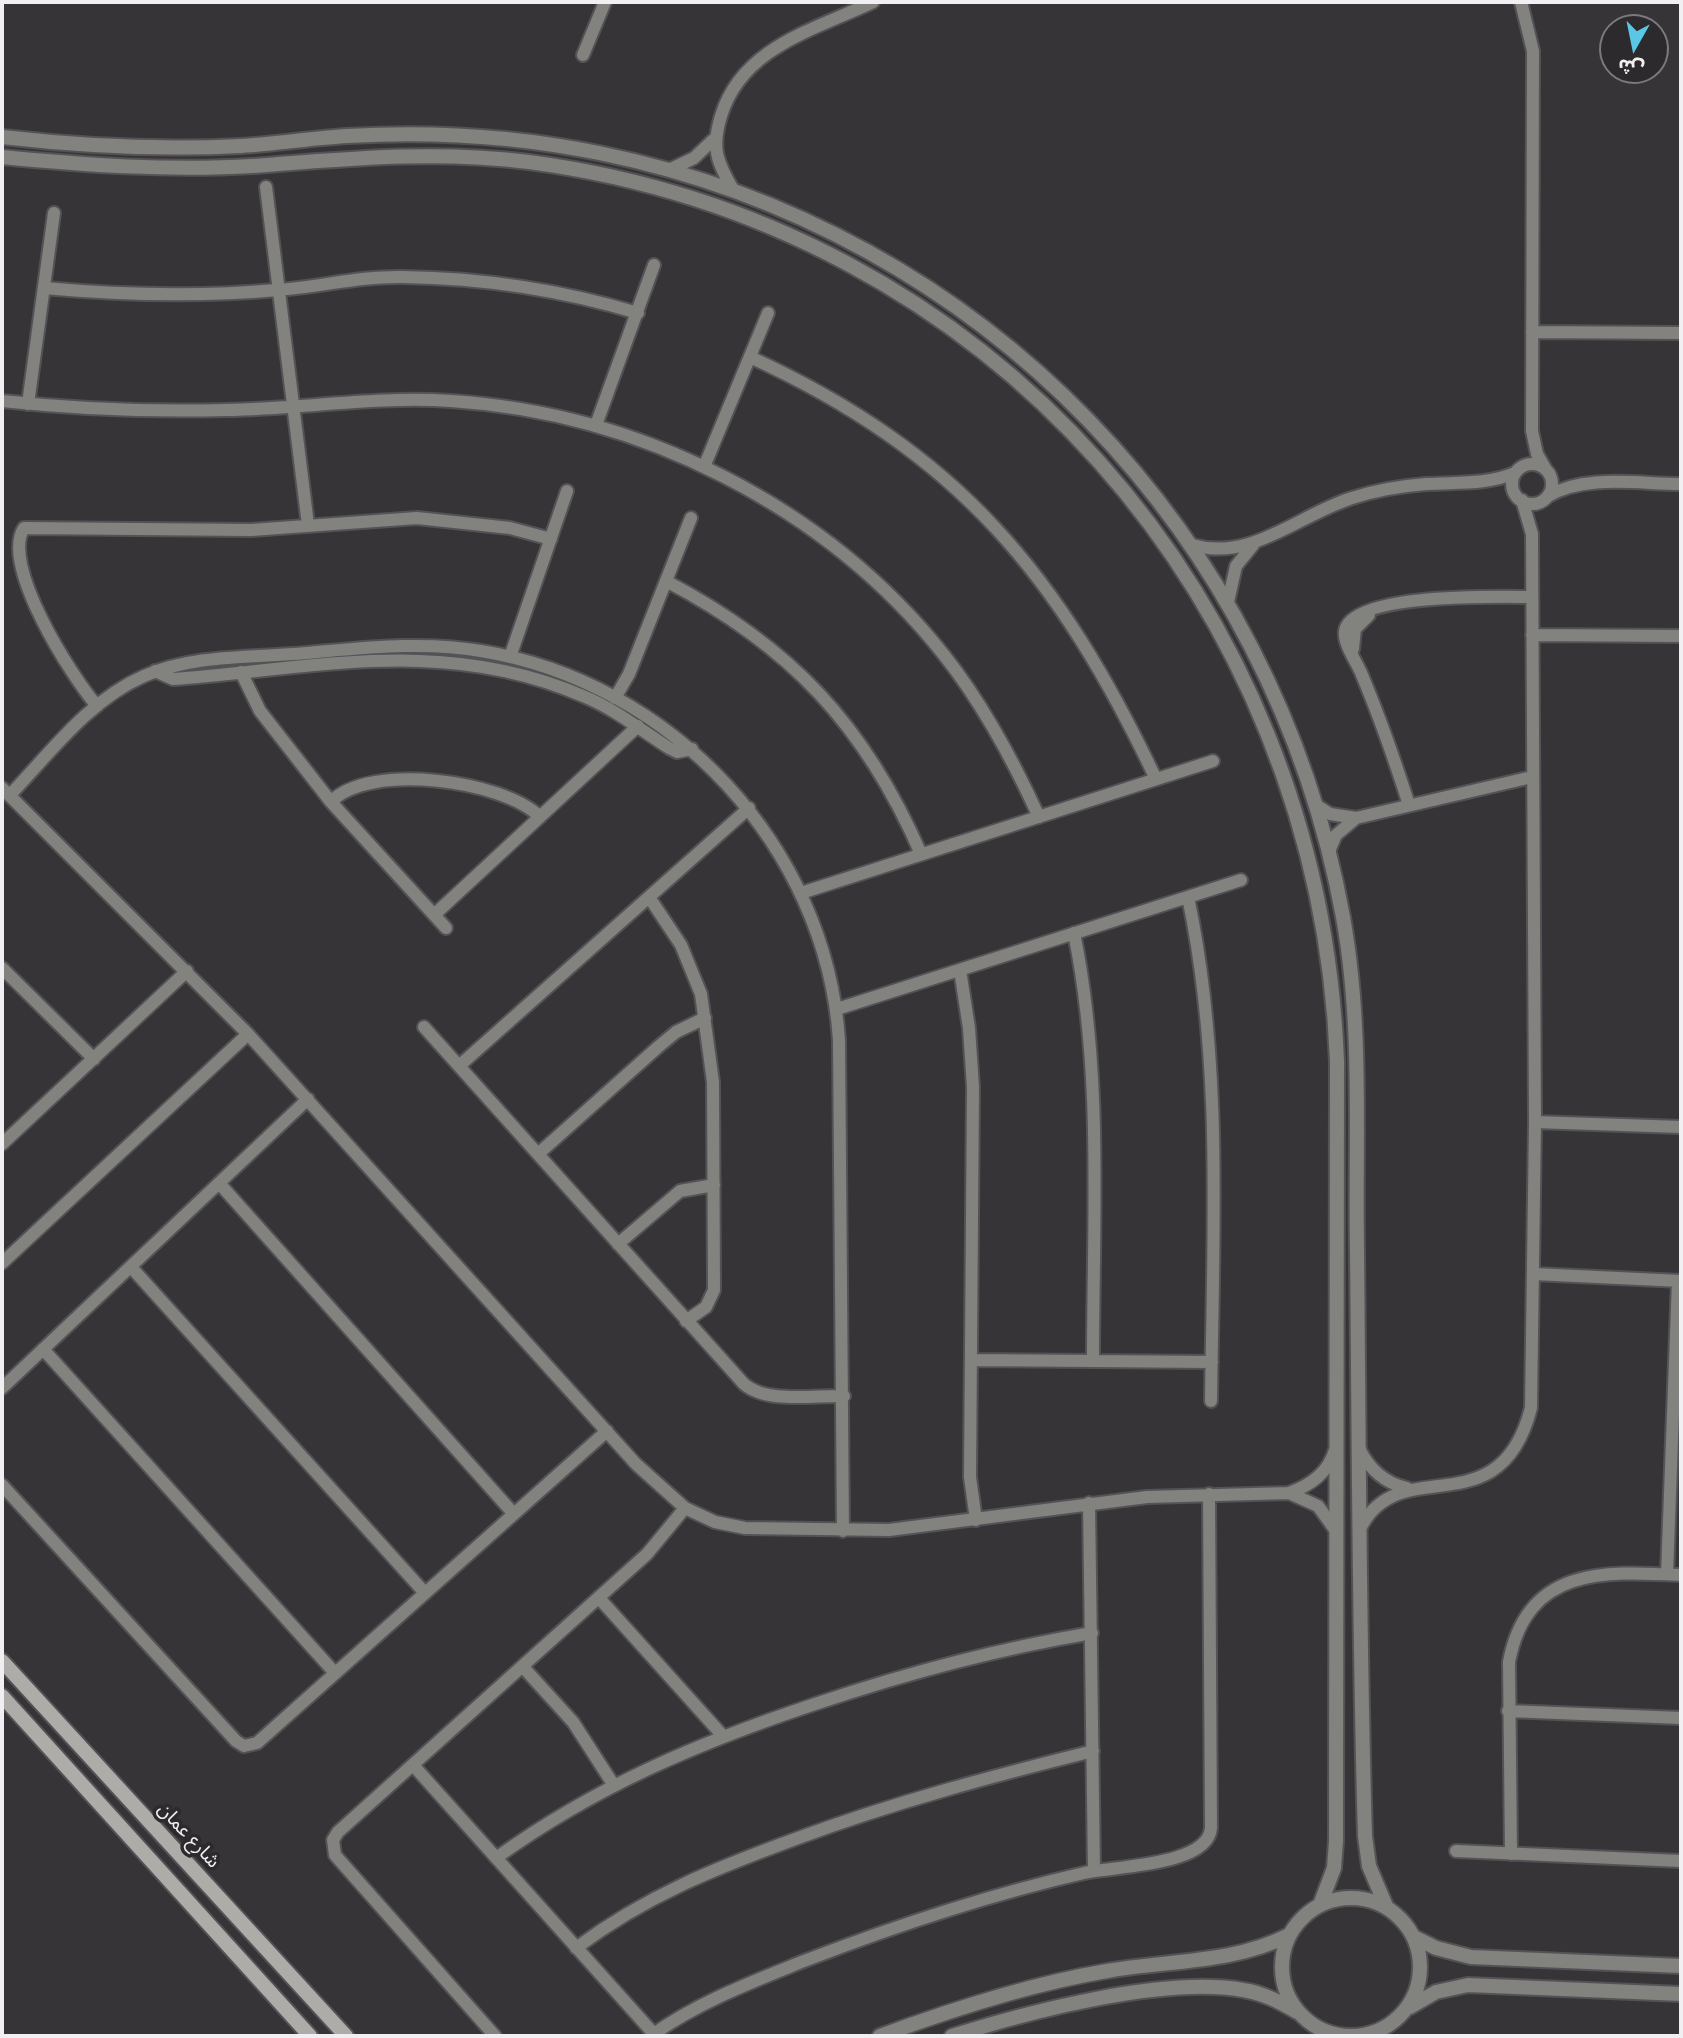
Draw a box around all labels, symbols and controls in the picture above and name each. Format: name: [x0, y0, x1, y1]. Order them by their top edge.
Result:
north arrow: [1599, 14, 1669, 84]
text: ش: [1616, 55, 1646, 82]
street label: شارع عمان: [153, 1798, 225, 1872]

